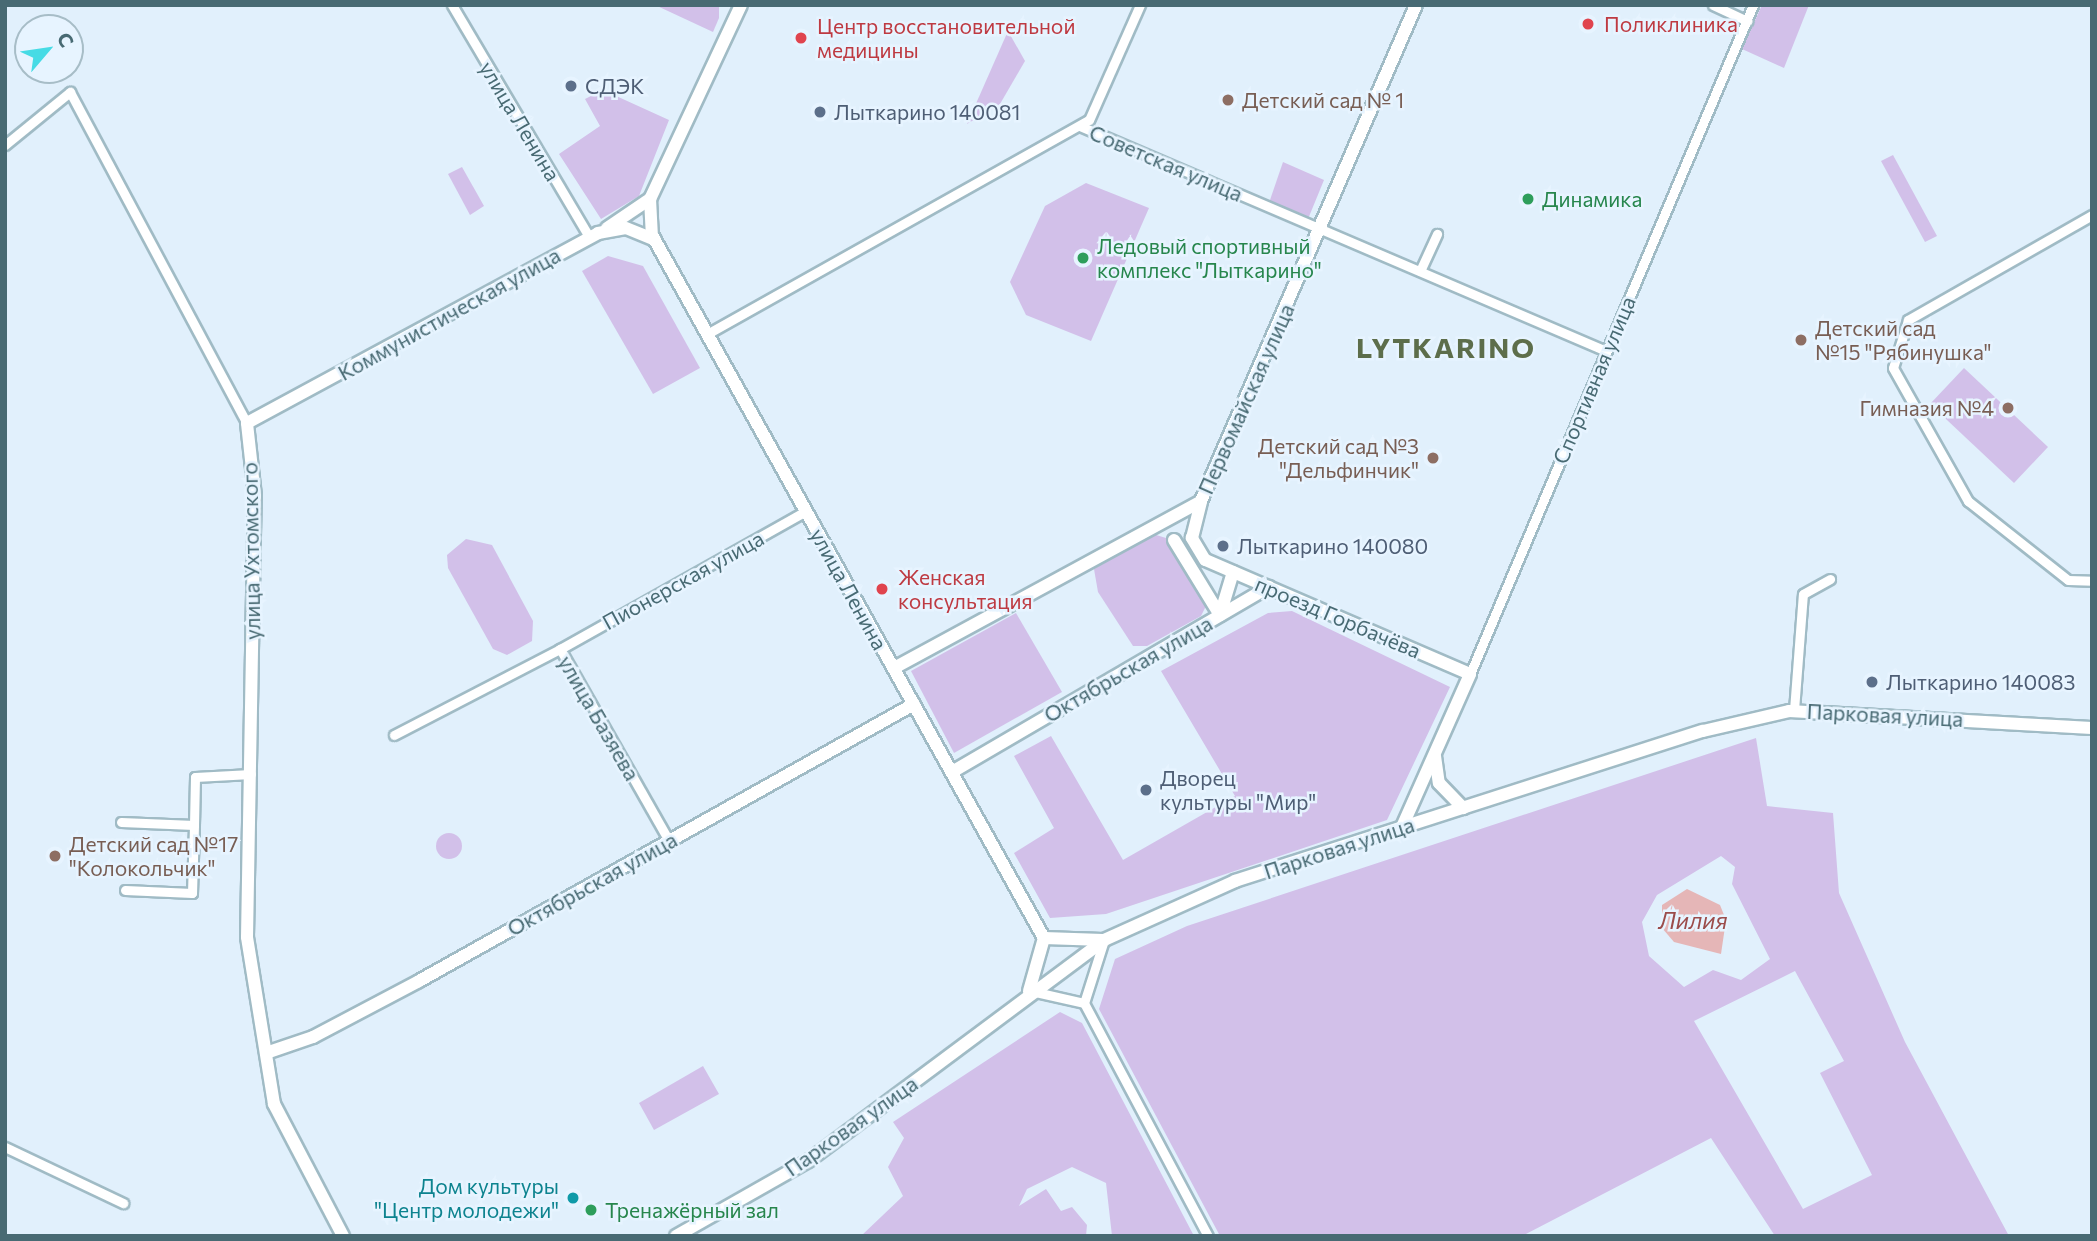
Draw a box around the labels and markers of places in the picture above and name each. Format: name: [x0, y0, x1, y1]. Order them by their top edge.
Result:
place label: Поликлиника: [1604, 11, 1738, 37]
place label: Центр восстановительной медицины: [817, 13, 1075, 63]
marker: Поликлиника: [1578, 14, 1598, 34]
marker: Центр восстановительной медицины: [791, 28, 811, 48]
place label: СДЭК: [585, 73, 644, 99]
marker: СДЭК: [563, 78, 579, 94]
place label: Детский сад № 1: [1242, 87, 1404, 113]
marker: Детский сад № 1: [1220, 92, 1236, 108]
place label: Лыткарино 140081: [834, 99, 1021, 125]
marker: Лыткарино 140081: [812, 104, 828, 120]
place label: Динамика: [1542, 186, 1642, 212]
marker: Динамика: [1520, 191, 1536, 207]
place label: Ледовый спортивный комплекс "Лыткарино": [1097, 233, 1322, 283]
marker: Ледовый спортивный комплекс "Лыткарино": [1075, 250, 1091, 266]
place label: Детский сад №15 "Рябинушка": [1815, 315, 1992, 365]
marker: Детский сад №15 "Рябинушка": [1793, 332, 1809, 348]
place label: Гимназия №4: [1860, 395, 1994, 421]
marker: Гимназия №4: [2000, 400, 2016, 416]
place label: Детский сад №3 "Дельфинчик": [1258, 433, 1419, 483]
marker: Детский сад №3 "Дельфинчик": [1425, 450, 1441, 466]
place label: Лыткарино 140080: [1237, 533, 1428, 559]
marker: Лыткарино 140080: [1215, 538, 1231, 554]
place label: Женская консультация: [898, 564, 1033, 614]
marker: Женская консультация: [872, 579, 892, 599]
place label: Лыткарино 140083: [1886, 669, 2075, 695]
marker: Лыткарино 140083: [1864, 674, 1880, 690]
place label: Дворец культуры "Мир": [1160, 765, 1316, 815]
marker: Дворец культуры "Мир": [1138, 782, 1154, 798]
place label: Детский сад №17 "Колокольчик": [69, 831, 238, 881]
marker: Детский сад №17 "Колокольчик": [47, 848, 63, 864]
place label: Дом культуры "Центр молодежи": [374, 1173, 559, 1223]
marker: Дом культуры "Центр молодежи": [565, 1190, 581, 1206]
place label: Тренажёрный зал: [605, 1197, 779, 1223]
marker: Тренажёрный зал: [583, 1202, 599, 1218]

